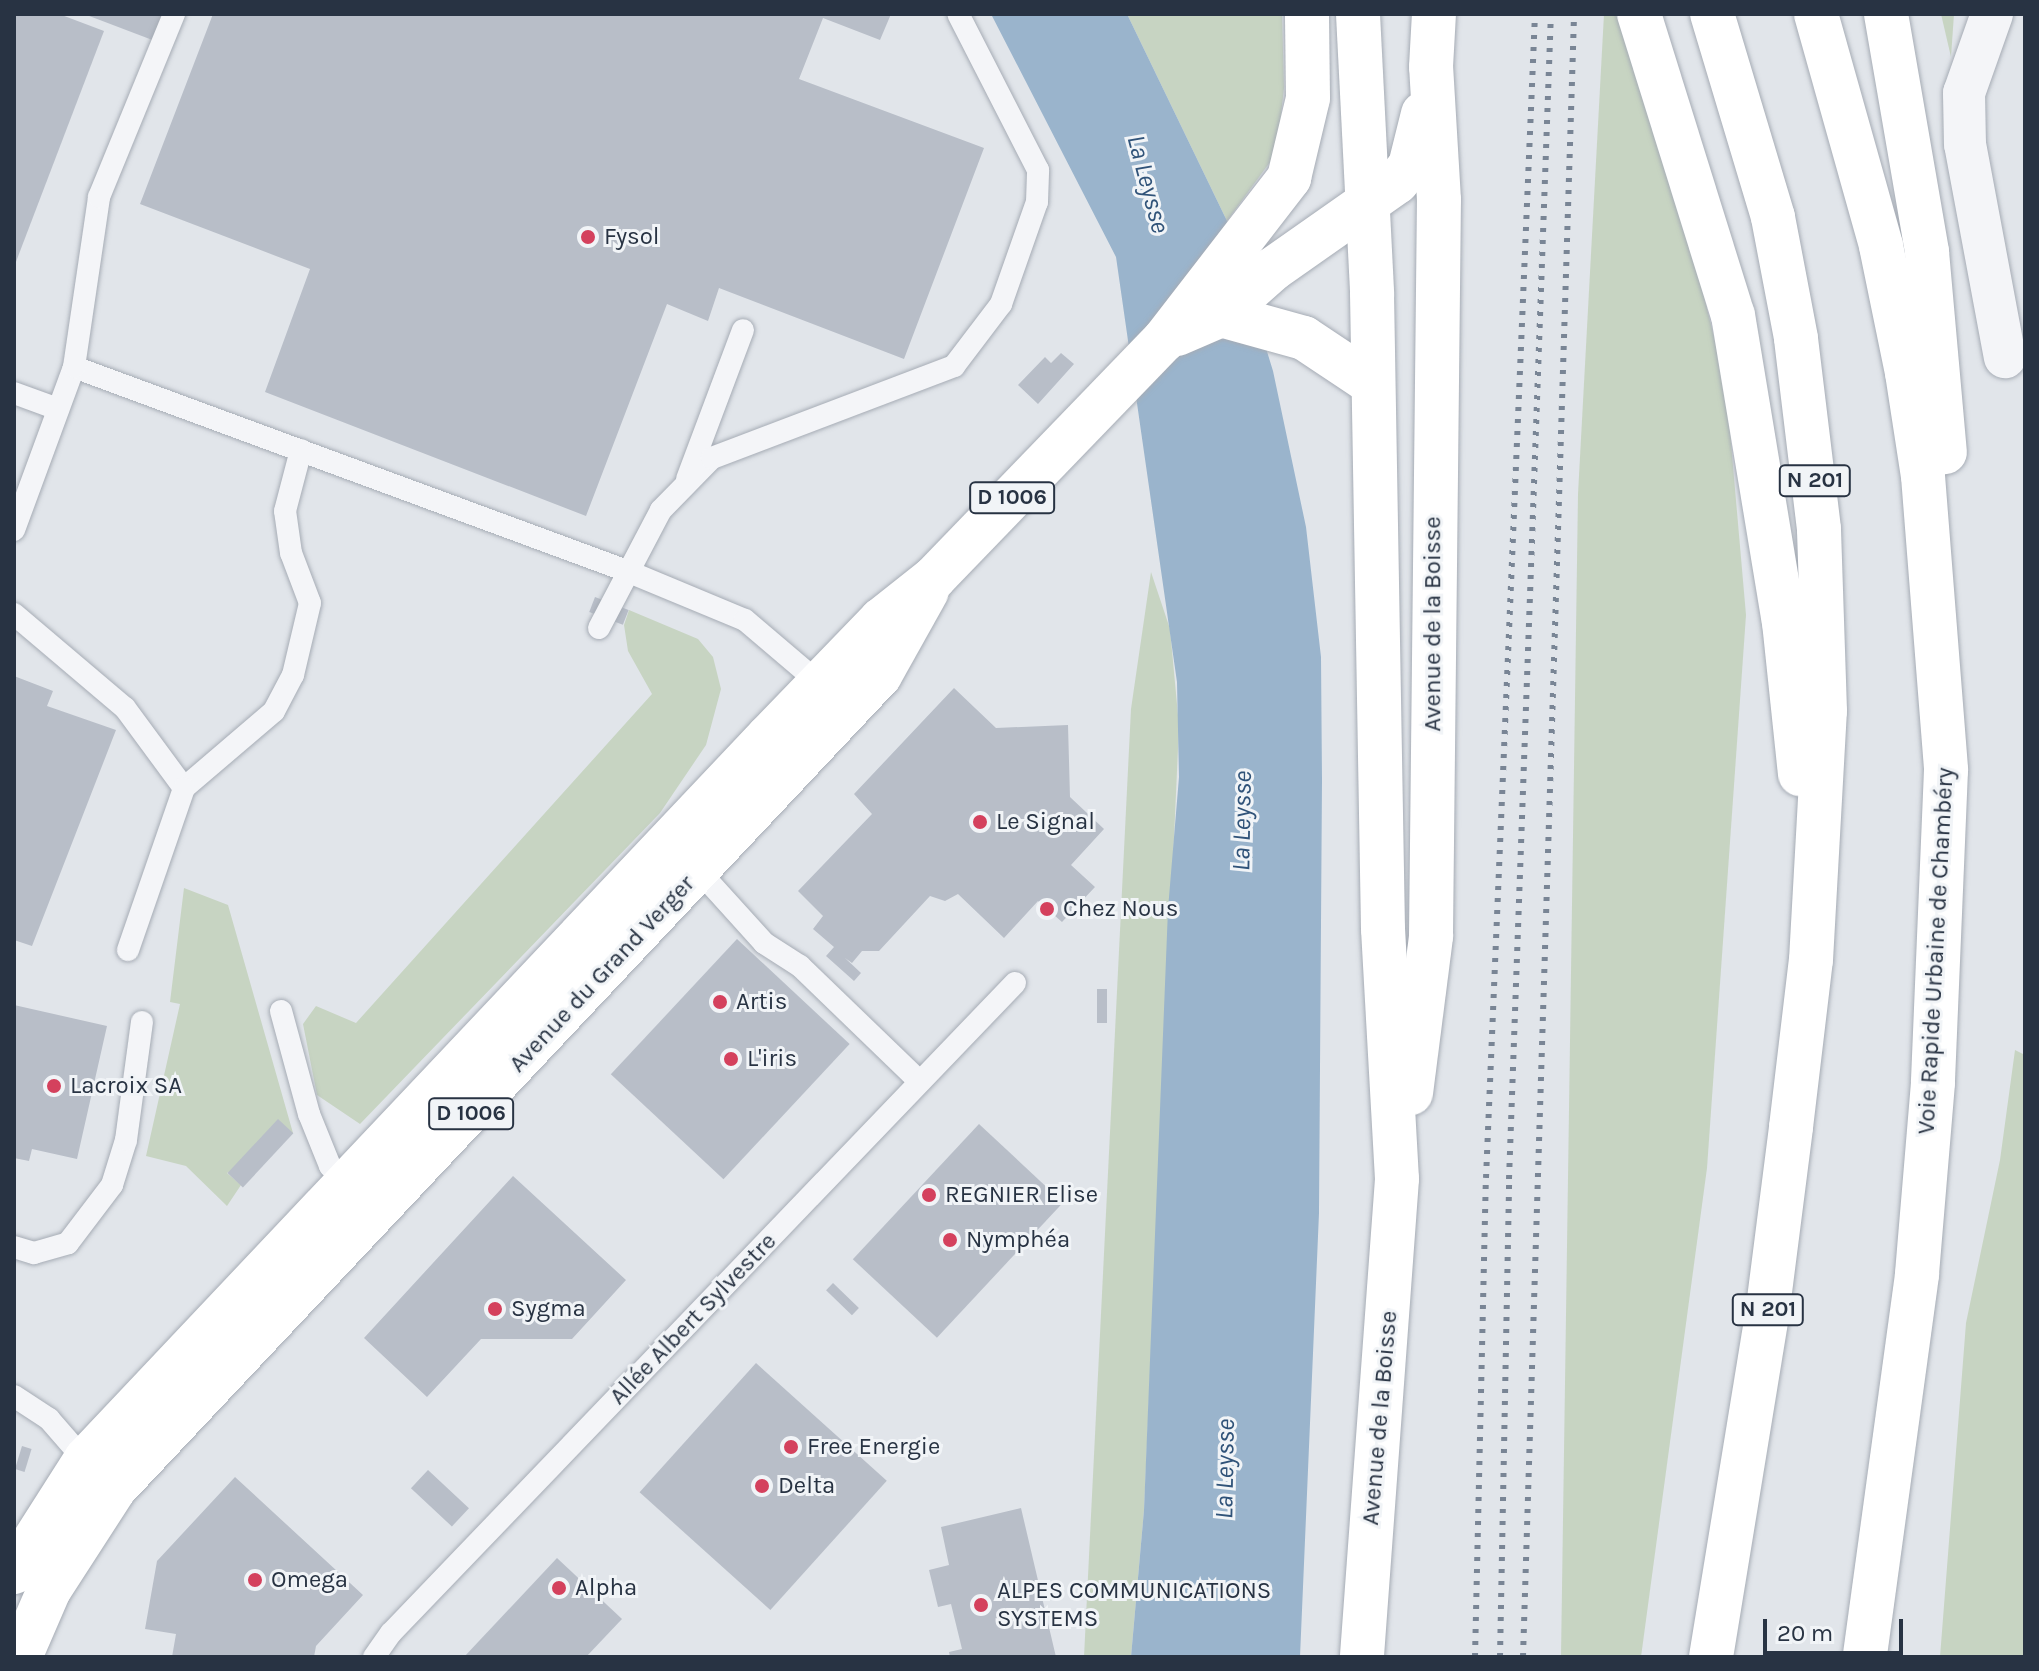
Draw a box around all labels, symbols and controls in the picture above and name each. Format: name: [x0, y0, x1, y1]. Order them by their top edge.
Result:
water label: La Leysse: [1120, 131, 1176, 237]
place label: Fysol: [604, 223, 660, 251]
marker: Fysol: [579, 228, 597, 246]
road number: N 201: [1777, 463, 1853, 499]
road number: D 1006: [968, 480, 1056, 516]
street label: Avenue de la Boisse: [1419, 516, 1447, 732]
street label: Voie Rapide Urbaine de Chambéry: [1912, 767, 1960, 1135]
water label: La Leysse: [1226, 770, 1258, 872]
place label: Le Signal: [996, 808, 1095, 836]
marker: Le Signal: [971, 813, 989, 831]
street label: Avenue du Grand Verger: [503, 870, 701, 1078]
place label: Chez Nous: [1063, 895, 1178, 923]
marker: Chez Nous: [1038, 900, 1056, 918]
place label: Artis: [736, 988, 787, 1016]
marker: Artis: [711, 993, 729, 1011]
place label: L'iris: [747, 1045, 797, 1073]
marker: L'iris: [722, 1050, 740, 1068]
place label: Lacroix SA: [70, 1072, 182, 1100]
marker: Lacroix SA: [45, 1077, 63, 1095]
road number: D 1006: [427, 1096, 515, 1132]
place label: REGNIER Elise: [945, 1181, 1098, 1209]
marker: REGNIER Elise: [920, 1186, 938, 1204]
place label: Nymphéa: [966, 1226, 1070, 1254]
street label: Allée Albert Sylvestre: [604, 1227, 782, 1411]
marker: Nymphéa: [941, 1231, 959, 1249]
road number: N 201: [1730, 1292, 1806, 1328]
place label: Sygma: [511, 1295, 586, 1323]
marker: Sygma: [486, 1300, 504, 1318]
street label: Avenue de la Boisse: [1356, 1310, 1404, 1526]
water label: La Leysse: [1209, 1418, 1241, 1520]
place label: Free Energie: [807, 1433, 940, 1461]
marker: Free Energie: [782, 1438, 800, 1456]
place label: Delta: [778, 1472, 835, 1500]
marker: Delta: [753, 1477, 771, 1495]
place label: Omega: [271, 1566, 348, 1594]
marker: Omega: [246, 1571, 264, 1589]
place label: Alpha: [575, 1574, 637, 1602]
place label: ALPES COMMUNICATIONS SYSTEMS: [997, 1577, 1271, 1633]
marker: Alpha: [550, 1579, 568, 1597]
marker: ALPES COMMUNICATIONS SYSTEMS: [972, 1596, 990, 1614]
scale bar: [1767, 1603, 1907, 1653]
text: 20 m: [1777, 1619, 1833, 1647]

